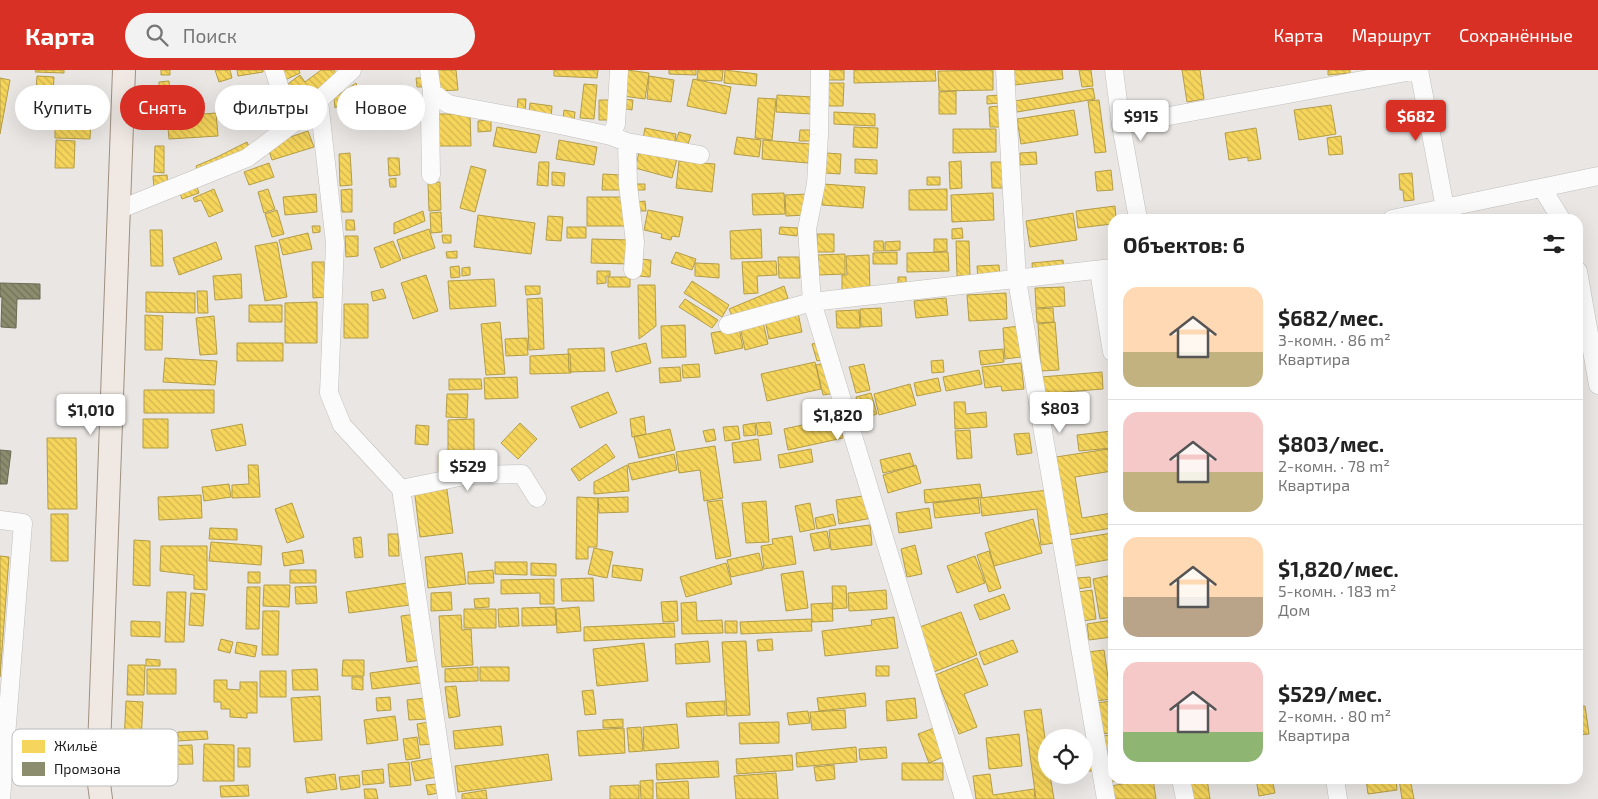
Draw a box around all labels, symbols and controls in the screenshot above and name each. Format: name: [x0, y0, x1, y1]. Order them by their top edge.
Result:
search box: [125, 13, 475, 58]
text: Карта: [25, 21, 95, 50]
icon: search: [143, 21, 171, 49]
text: Поиск: [183, 24, 237, 47]
text: Карта: [1273, 24, 1323, 46]
text: Маршрут: [1351, 24, 1431, 46]
text: Сохранённые: [1459, 24, 1573, 46]
chip: Купить: [15, 85, 110, 130]
chip: Снять: [120, 85, 205, 130]
chip: Фильтры: [215, 85, 327, 130]
chip: Новое: [337, 85, 425, 130]
pin: $915: [1111, 100, 1171, 142]
pin: $682: [1386, 100, 1446, 142]
text: $915: [1124, 106, 1158, 125]
text: $682: [1397, 106, 1435, 125]
icon: filters: [1540, 230, 1568, 258]
text: Объектов: 6: [1123, 232, 1245, 257]
text: $682/мес.: [1278, 305, 1384, 330]
icon: home: [1163, 307, 1223, 367]
text: 3-комн. · 86 m²: [1278, 330, 1391, 349]
text: Квартира: [1278, 349, 1350, 368]
pin: $803: [1030, 392, 1090, 434]
pin: $1,010: [50, 394, 132, 436]
pin: $1,820: [797, 398, 879, 441]
text: $803: [1041, 398, 1079, 417]
text: $1,010: [67, 400, 115, 419]
text: $1,820: [813, 405, 863, 424]
text: $803/мес.: [1278, 431, 1384, 456]
icon: home: [1163, 432, 1223, 492]
pin: $529: [438, 450, 498, 492]
text: $529: [450, 456, 486, 475]
text: 2-комн. · 78 m²: [1278, 456, 1390, 475]
text: Квартира: [1278, 475, 1350, 494]
text: $1,820/мес.: [1278, 556, 1399, 581]
icon: home: [1163, 557, 1223, 617]
text: 5-комн. · 183 m²: [1278, 581, 1396, 600]
text: Дом: [1278, 600, 1310, 619]
text: $529/мес.: [1278, 681, 1382, 706]
icon: home: [1163, 682, 1223, 742]
text: 2-комн. · 80 m²: [1278, 706, 1391, 725]
text: Квартира: [1278, 725, 1350, 744]
legend: [12, 729, 178, 786]
map controls: [1038, 729, 1093, 784]
button: locate: [1038, 729, 1093, 784]
text: Жильё: [54, 737, 98, 754]
text: Промзона: [54, 760, 121, 777]

